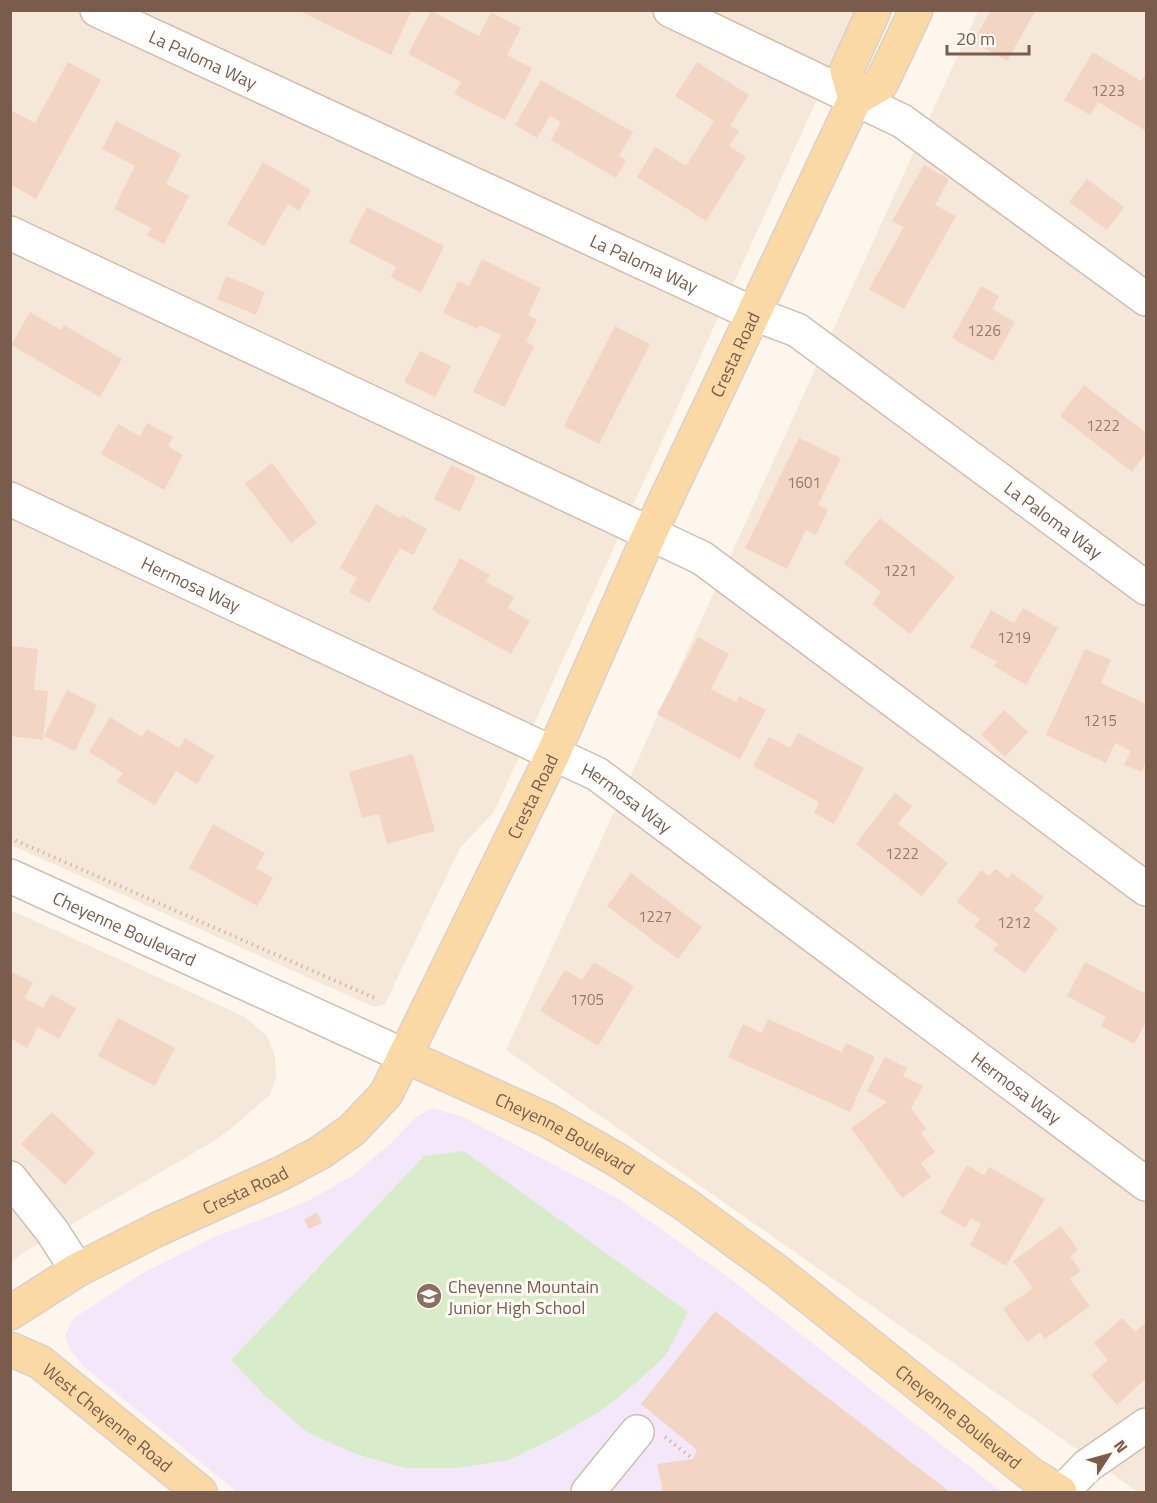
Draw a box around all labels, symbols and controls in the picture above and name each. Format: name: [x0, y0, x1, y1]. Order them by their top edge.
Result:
scale bar: [947, 18, 1030, 56]
street label: La Paloma Way: [145, 22, 262, 96]
text: 20 m: [956, 25, 995, 52]
house number: 1223: [1091, 79, 1125, 102]
street label: La Paloma Way: [586, 227, 703, 300]
street label: Cresta Road: [703, 307, 766, 402]
house number: 1226: [967, 319, 1001, 342]
house number: 1222: [1086, 414, 1120, 437]
house number: 1601: [787, 471, 821, 494]
street label: La Paloma Way: [999, 474, 1109, 565]
street label: Hermosa Way: [137, 549, 245, 619]
house number: 1221: [883, 559, 917, 582]
house number: 1219: [997, 626, 1031, 649]
house number: 1215: [1083, 709, 1117, 732]
street label: Cresta Road: [500, 749, 565, 843]
street label: Hermosa Way: [577, 755, 678, 840]
house number: 1222: [885, 842, 919, 865]
street label: Cheyenne Boulevard: [49, 884, 201, 973]
house number: 1227: [638, 905, 672, 928]
house number: 1212: [997, 911, 1031, 934]
house number: 1705: [570, 988, 604, 1011]
street label: Hermosa Way: [966, 1045, 1068, 1130]
street label: Cheyenne Boulevard: [491, 1085, 640, 1182]
street label: Cresta Road: [198, 1159, 293, 1221]
place label: Cheyenne Mountain Junior High School: [448, 1273, 599, 1321]
school or university icon: Cheyenne Mountain Junior High School: [414, 1281, 444, 1311]
street label: West Cheyenne Road: [37, 1356, 179, 1478]
street label: Cheyenne Boulevard: [890, 1358, 1028, 1475]
north arrow: [1079, 1425, 1139, 1485]
text: N: [1108, 1435, 1134, 1458]

